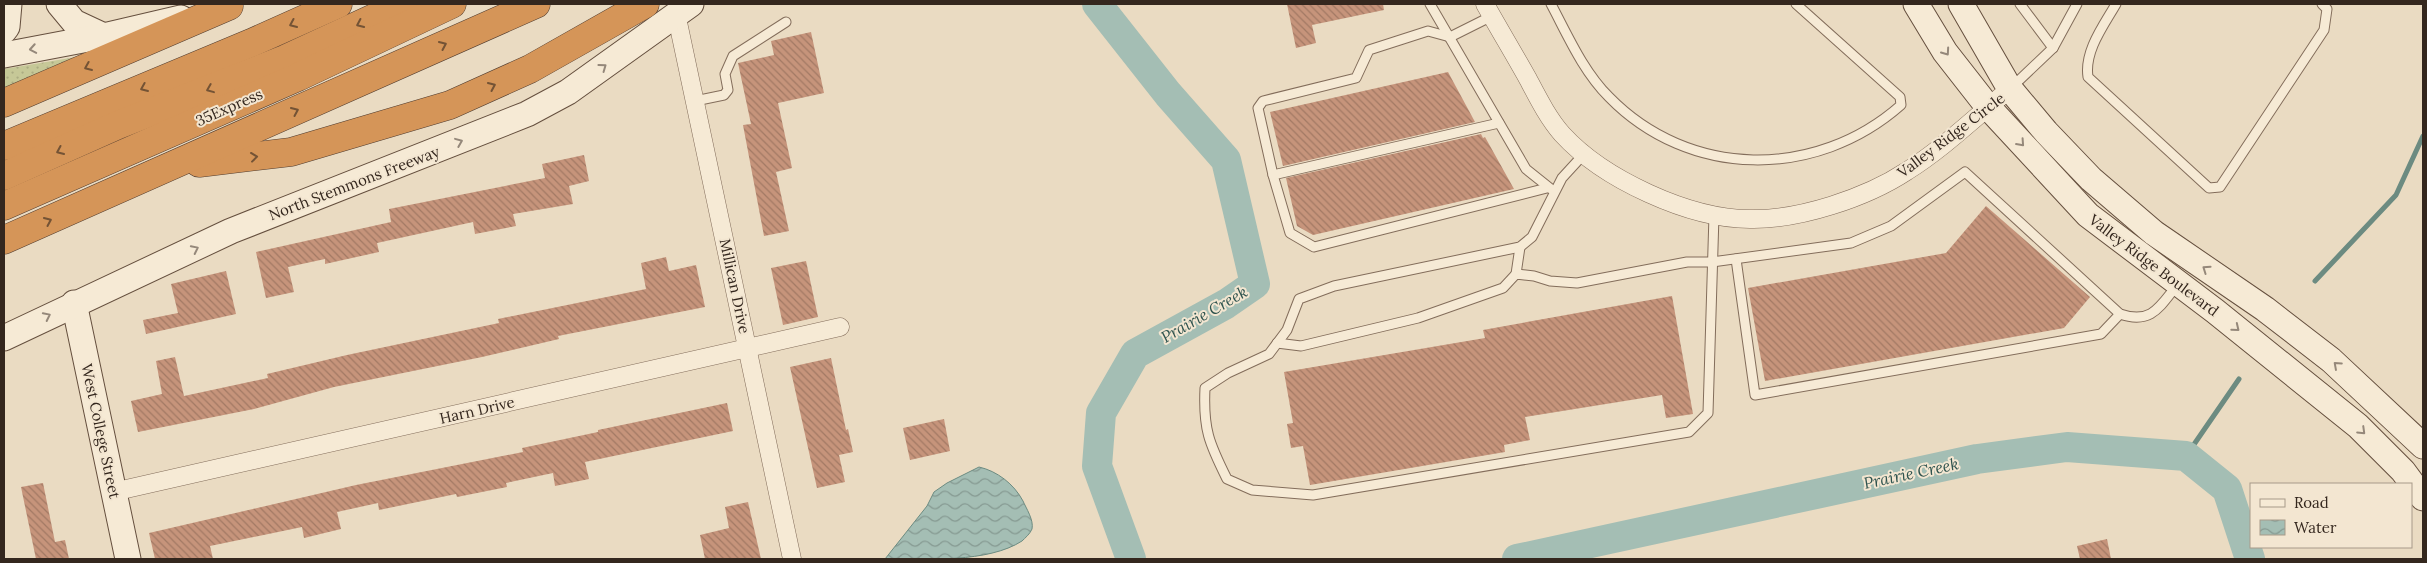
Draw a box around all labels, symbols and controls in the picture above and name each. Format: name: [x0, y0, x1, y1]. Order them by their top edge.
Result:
one-way arrow: [290, 17, 299, 27]
one-way arrow: [356, 18, 365, 29]
one-way arrow: [438, 41, 447, 51]
one-way arrow: [29, 44, 38, 54]
one-way arrow: [1940, 46, 1949, 56]
one-way arrow: [84, 60, 93, 71]
one-way arrow: [597, 64, 607, 73]
one-way arrow: [140, 81, 149, 92]
one-way arrow: [487, 81, 496, 92]
one-way arrow: [207, 83, 215, 93]
street label: 35Express: [193, 84, 265, 130]
street label: Valley Ridge Circle: [1893, 88, 2008, 182]
one-way arrow: [290, 107, 299, 118]
one-way arrow: [455, 138, 463, 148]
one-way arrow: [2015, 138, 2024, 147]
street label: North Stemmons Freeway: [266, 142, 442, 224]
one-way arrow: [56, 145, 65, 155]
one-way arrow: [249, 152, 258, 162]
street label: Valley Ridge Boulevard: [2084, 209, 2223, 320]
one-way arrow: [43, 216, 52, 227]
street label: Millican Drive: [716, 237, 754, 335]
one-way arrow: [190, 244, 199, 255]
one-way arrow: [2202, 266, 2212, 275]
water label: Prairie Creek: [1157, 281, 1251, 347]
one-way arrow: [42, 312, 51, 322]
one-way arrow: [2230, 323, 2239, 331]
street label: West College Street: [77, 362, 125, 500]
one-way arrow: [2333, 362, 2342, 371]
street label: Harn Drive: [438, 392, 516, 428]
one-way arrow: [2356, 425, 2365, 434]
water label: Prairie Creek: [1862, 453, 1960, 493]
legend: [2250, 483, 2412, 548]
text: Road: [2294, 493, 2329, 512]
text: Water: [2294, 518, 2337, 537]

